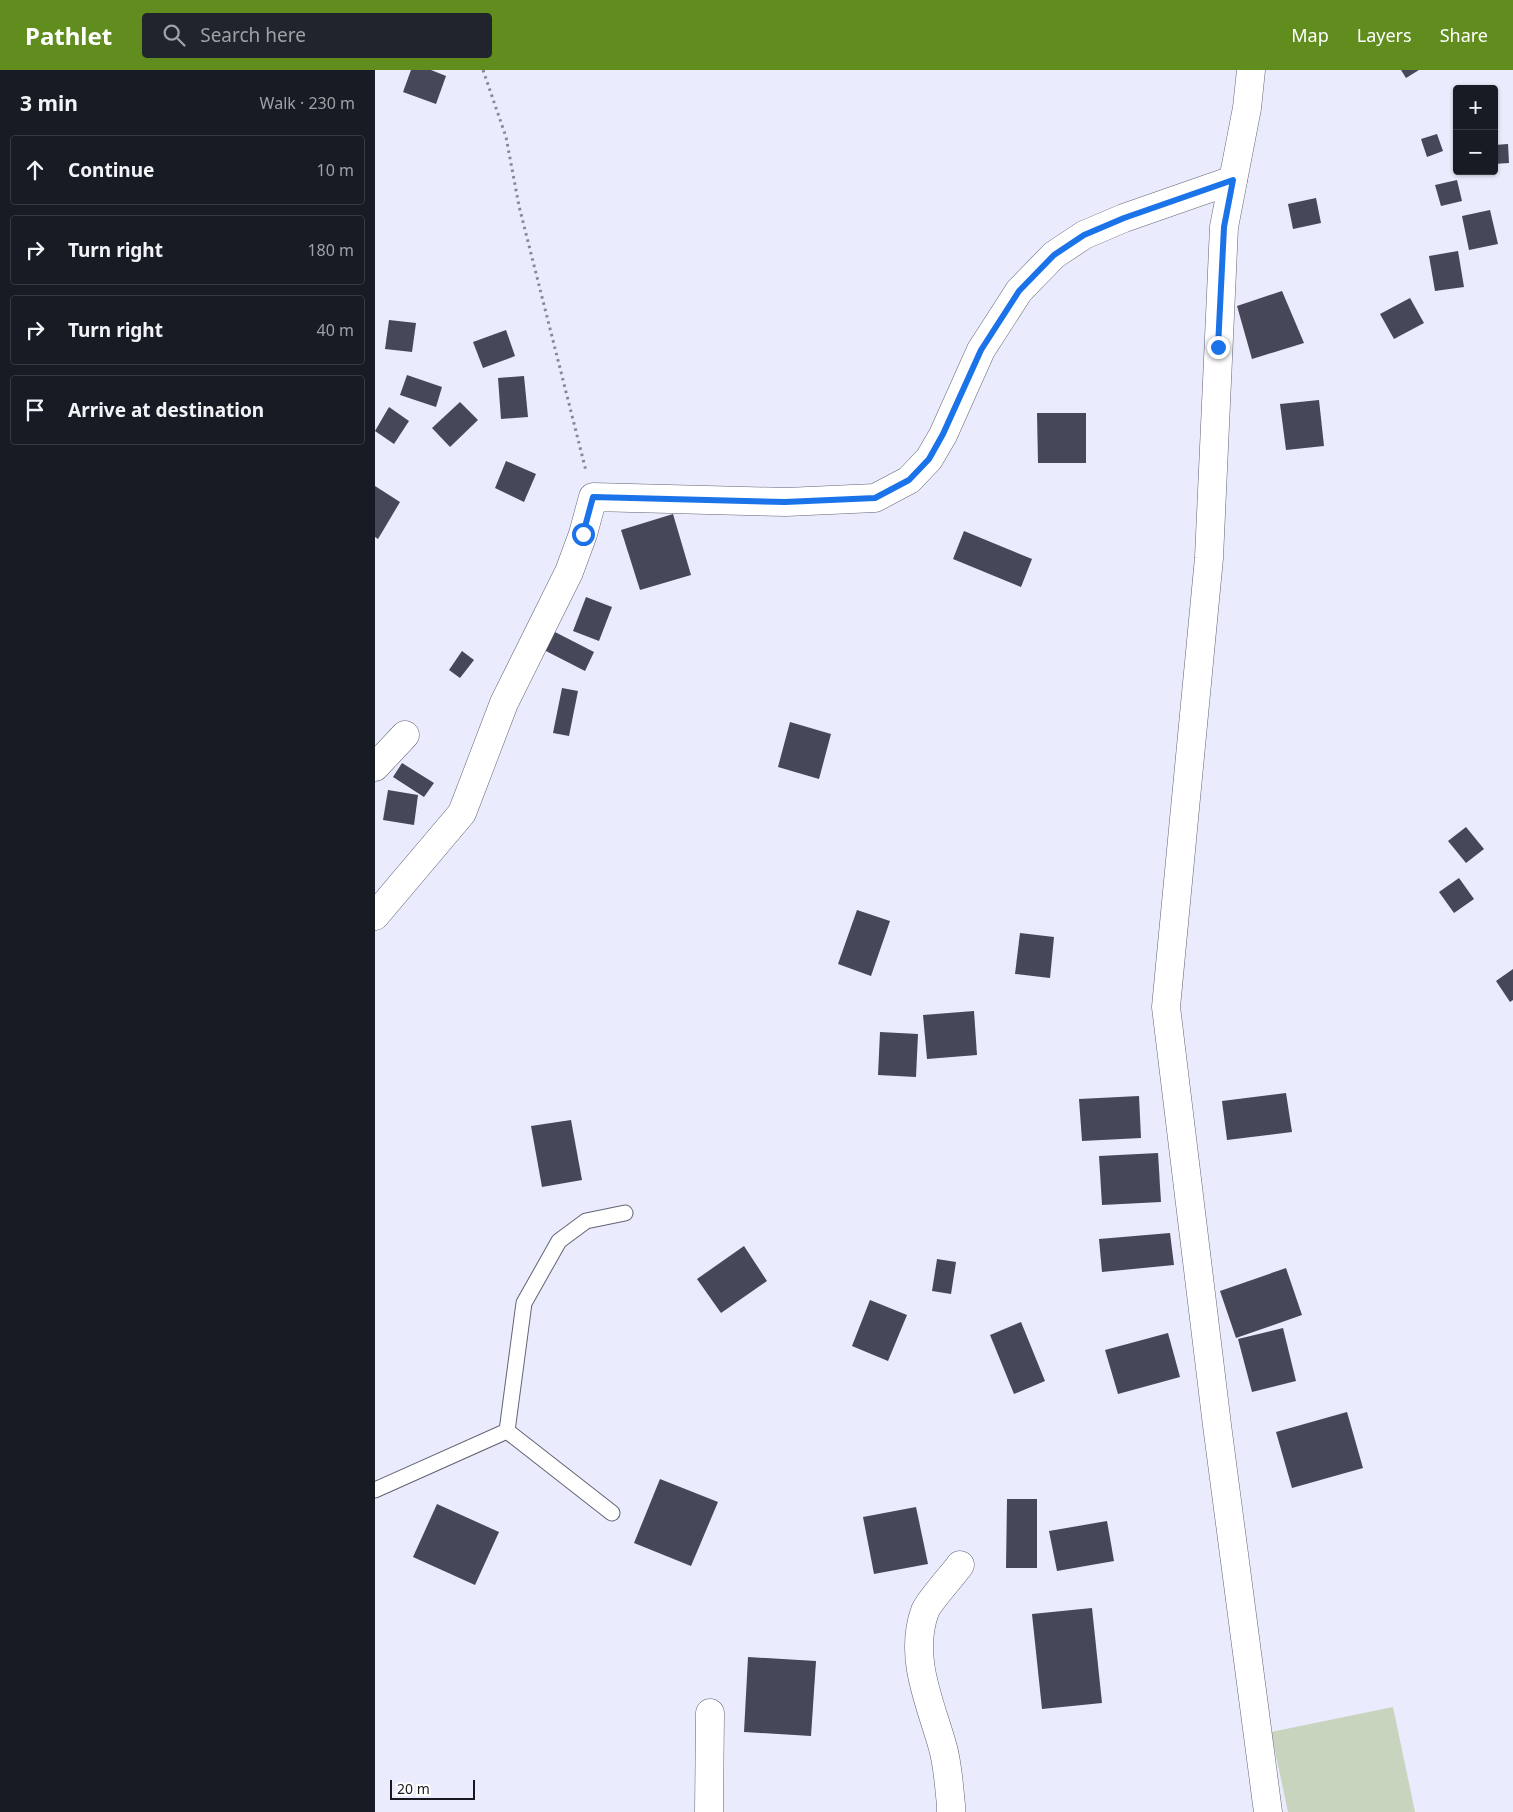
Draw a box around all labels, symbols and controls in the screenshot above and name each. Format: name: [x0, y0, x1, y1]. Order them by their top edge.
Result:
search box: [142, 13, 492, 58]
text: Pathlet: [25, 19, 112, 52]
icon: search: [160, 21, 188, 49]
text: Search here: [200, 22, 306, 48]
text: Map: [1291, 23, 1329, 47]
text: Layers: [1357, 23, 1412, 47]
text: Share: [1440, 23, 1488, 47]
map controls: [1453, 85, 1498, 175]
button: +: [1453, 85, 1498, 130]
text: 3 min: [20, 89, 78, 117]
text: Walk · 230 m: [260, 92, 355, 114]
button: −: [1453, 130, 1498, 175]
icon: ahead: [21, 156, 49, 184]
text: Continue: [68, 157, 154, 183]
text: 10 m: [317, 159, 354, 181]
icon: right: [21, 236, 49, 264]
text: Turn right: [68, 237, 163, 263]
text: 180 m: [307, 239, 354, 261]
icon: right: [21, 316, 49, 344]
text: Turn right: [68, 317, 163, 343]
text: 40 m: [317, 319, 354, 341]
route end: [1207, 336, 1230, 359]
icon: arrive: [21, 396, 49, 424]
text: Arrive at destination: [68, 397, 264, 423]
route start: [572, 523, 595, 546]
scale bar: [390, 1777, 475, 1800]
text: 20 m: [397, 1779, 430, 1798]

